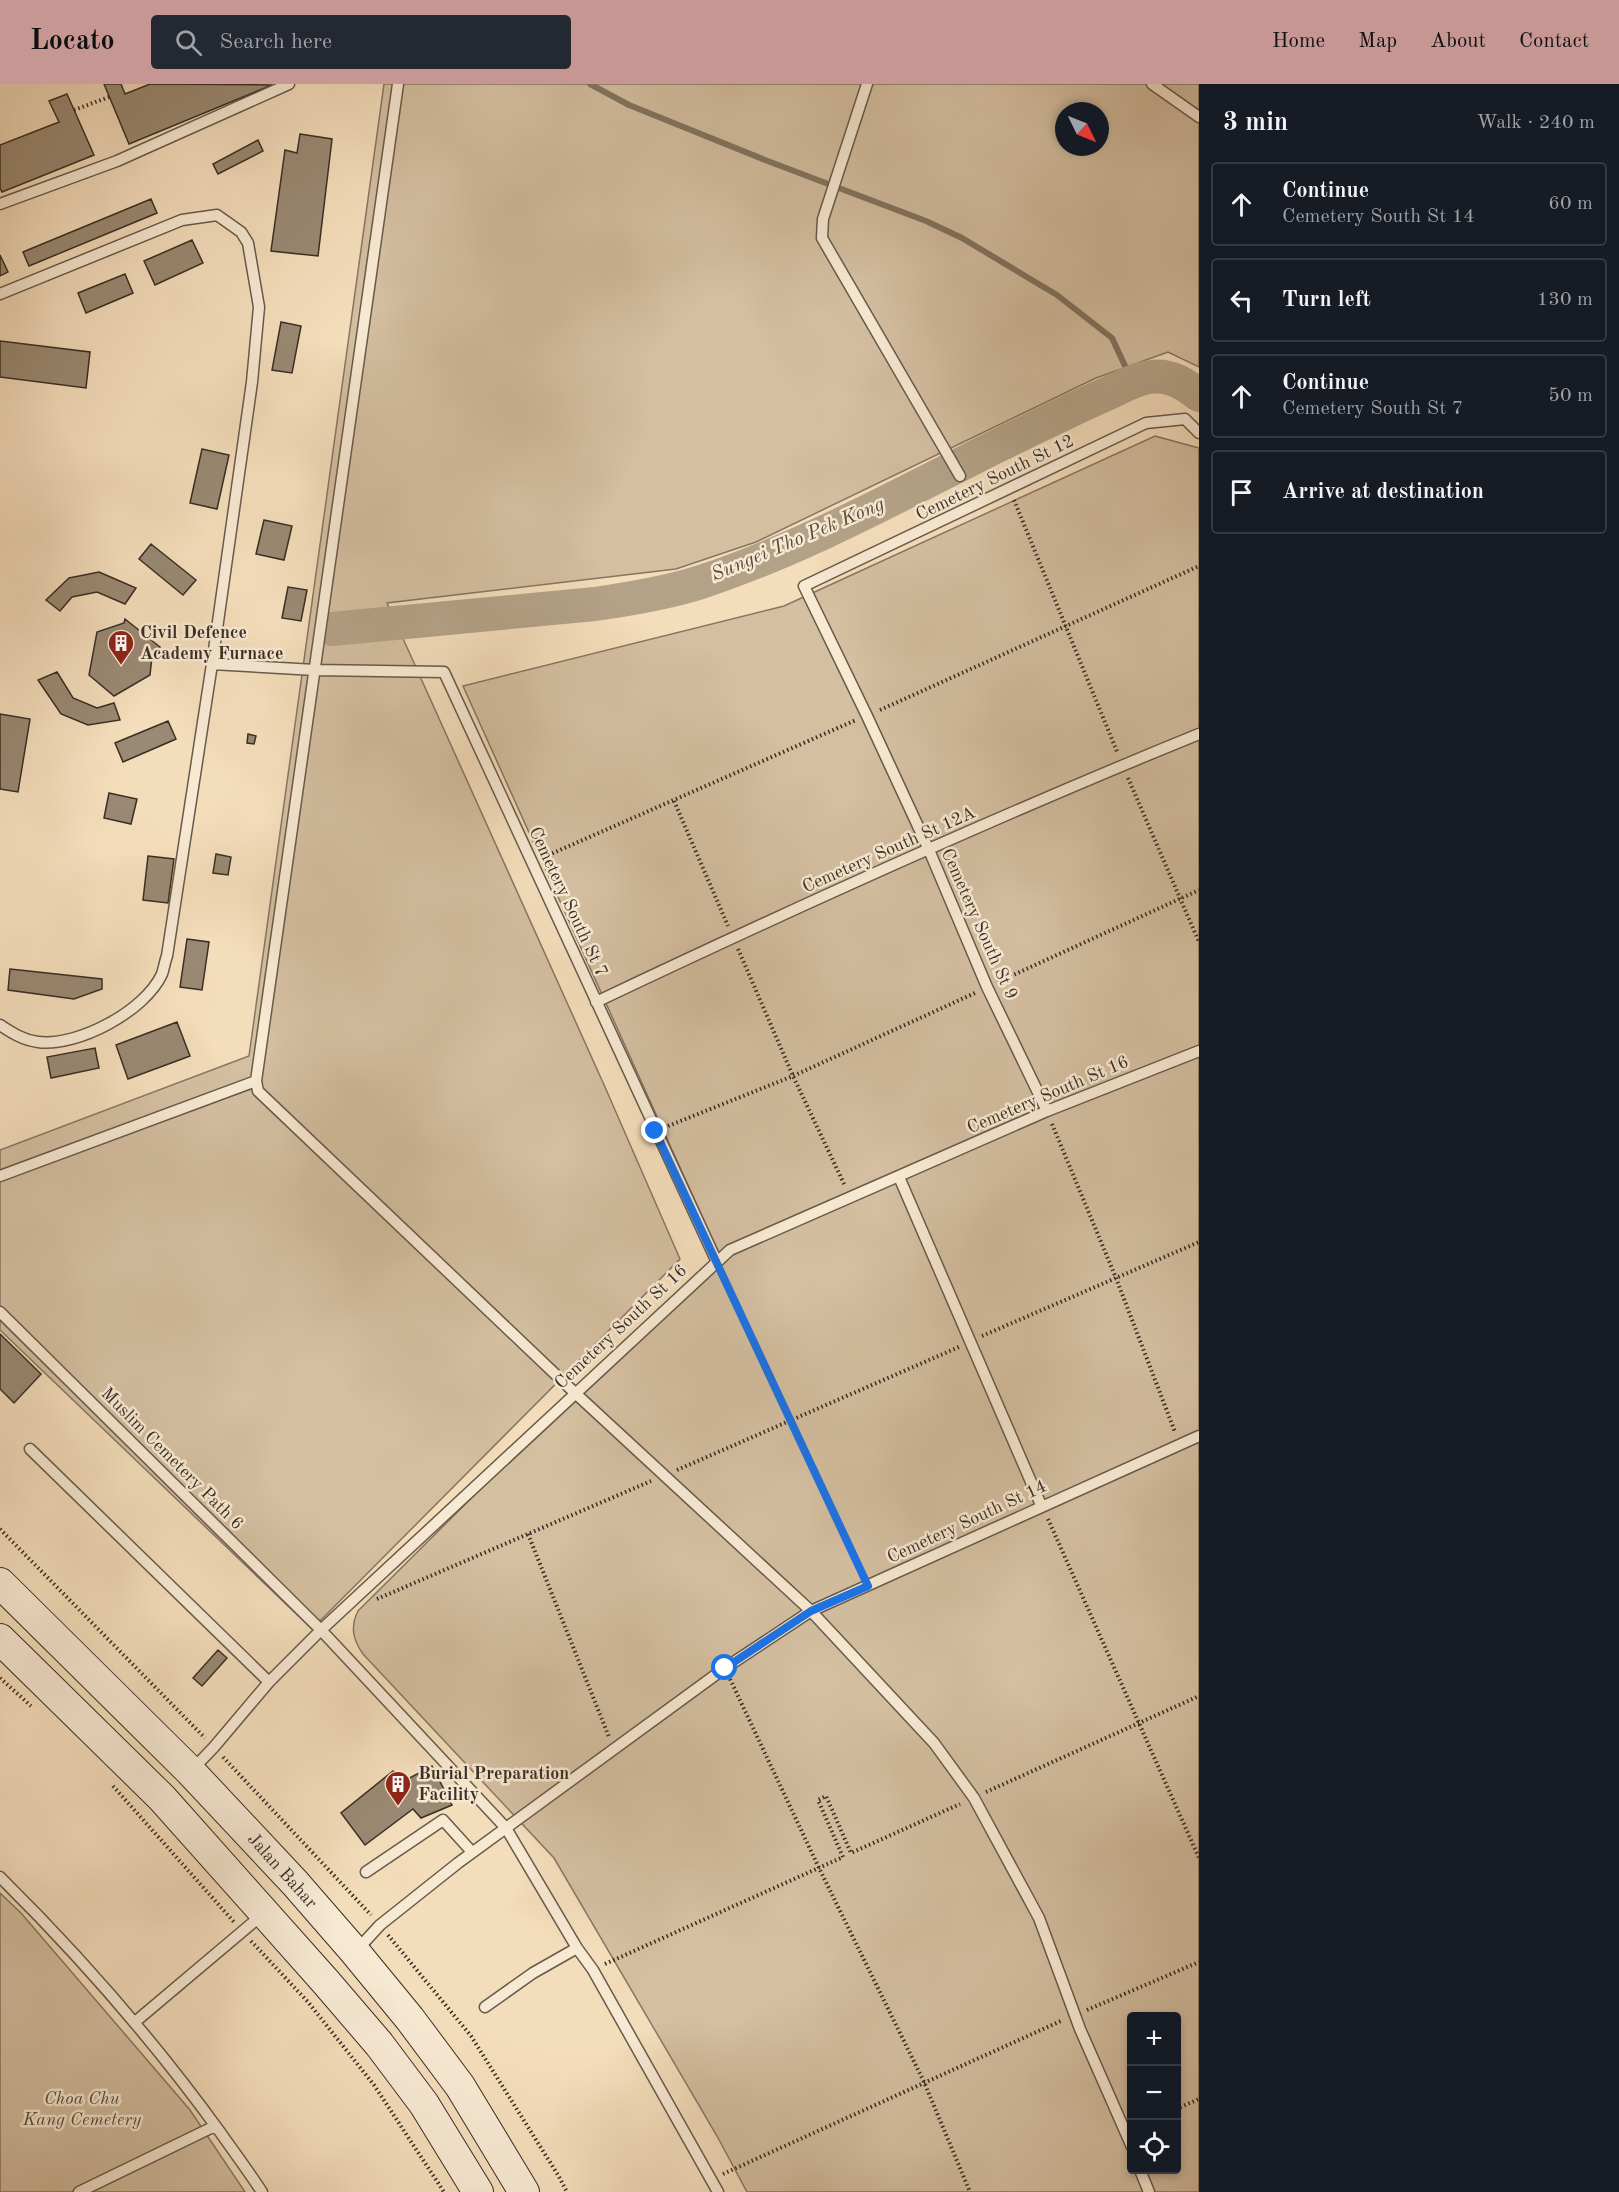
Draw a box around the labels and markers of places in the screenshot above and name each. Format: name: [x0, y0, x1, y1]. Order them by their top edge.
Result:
place label: Civil Defence Academy Furnace: [140, 624, 283, 663]
building icon: Civil Defence Academy Furnace: [106, 628, 136, 666]
place label: Burial Preparation Facility: [418, 1765, 569, 1804]
building icon: Burial Preparation Facility: [383, 1769, 413, 1807]

